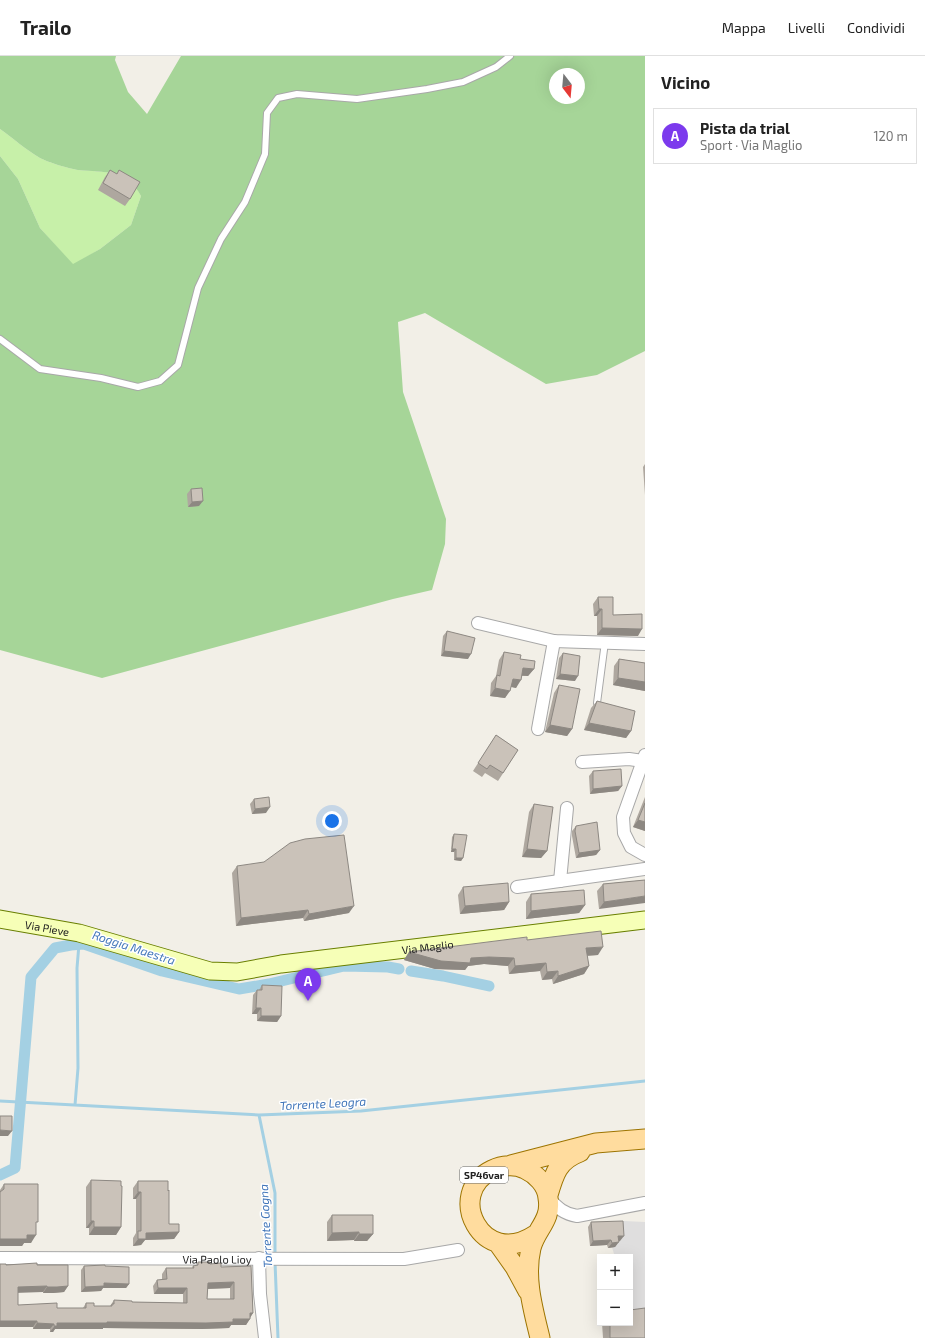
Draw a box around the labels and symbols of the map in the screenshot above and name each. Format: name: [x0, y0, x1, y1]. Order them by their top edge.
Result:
north arrow: [549, 68, 585, 104]
your location: [322, 811, 342, 831]
street label: Via Pieve: [24, 917, 70, 938]
water label: Roggia Maestra: [91, 927, 177, 967]
street label: Via Maglio: [401, 937, 454, 956]
pin: A: [295, 968, 321, 1001]
water label: Torrente Leogra: [279, 1094, 367, 1112]
road number: SP46var: [460, 1167, 508, 1183]
water label: Torrente Gogna: [256, 1184, 274, 1268]
street label: Via Paolo Lioy: [182, 1252, 252, 1265]

